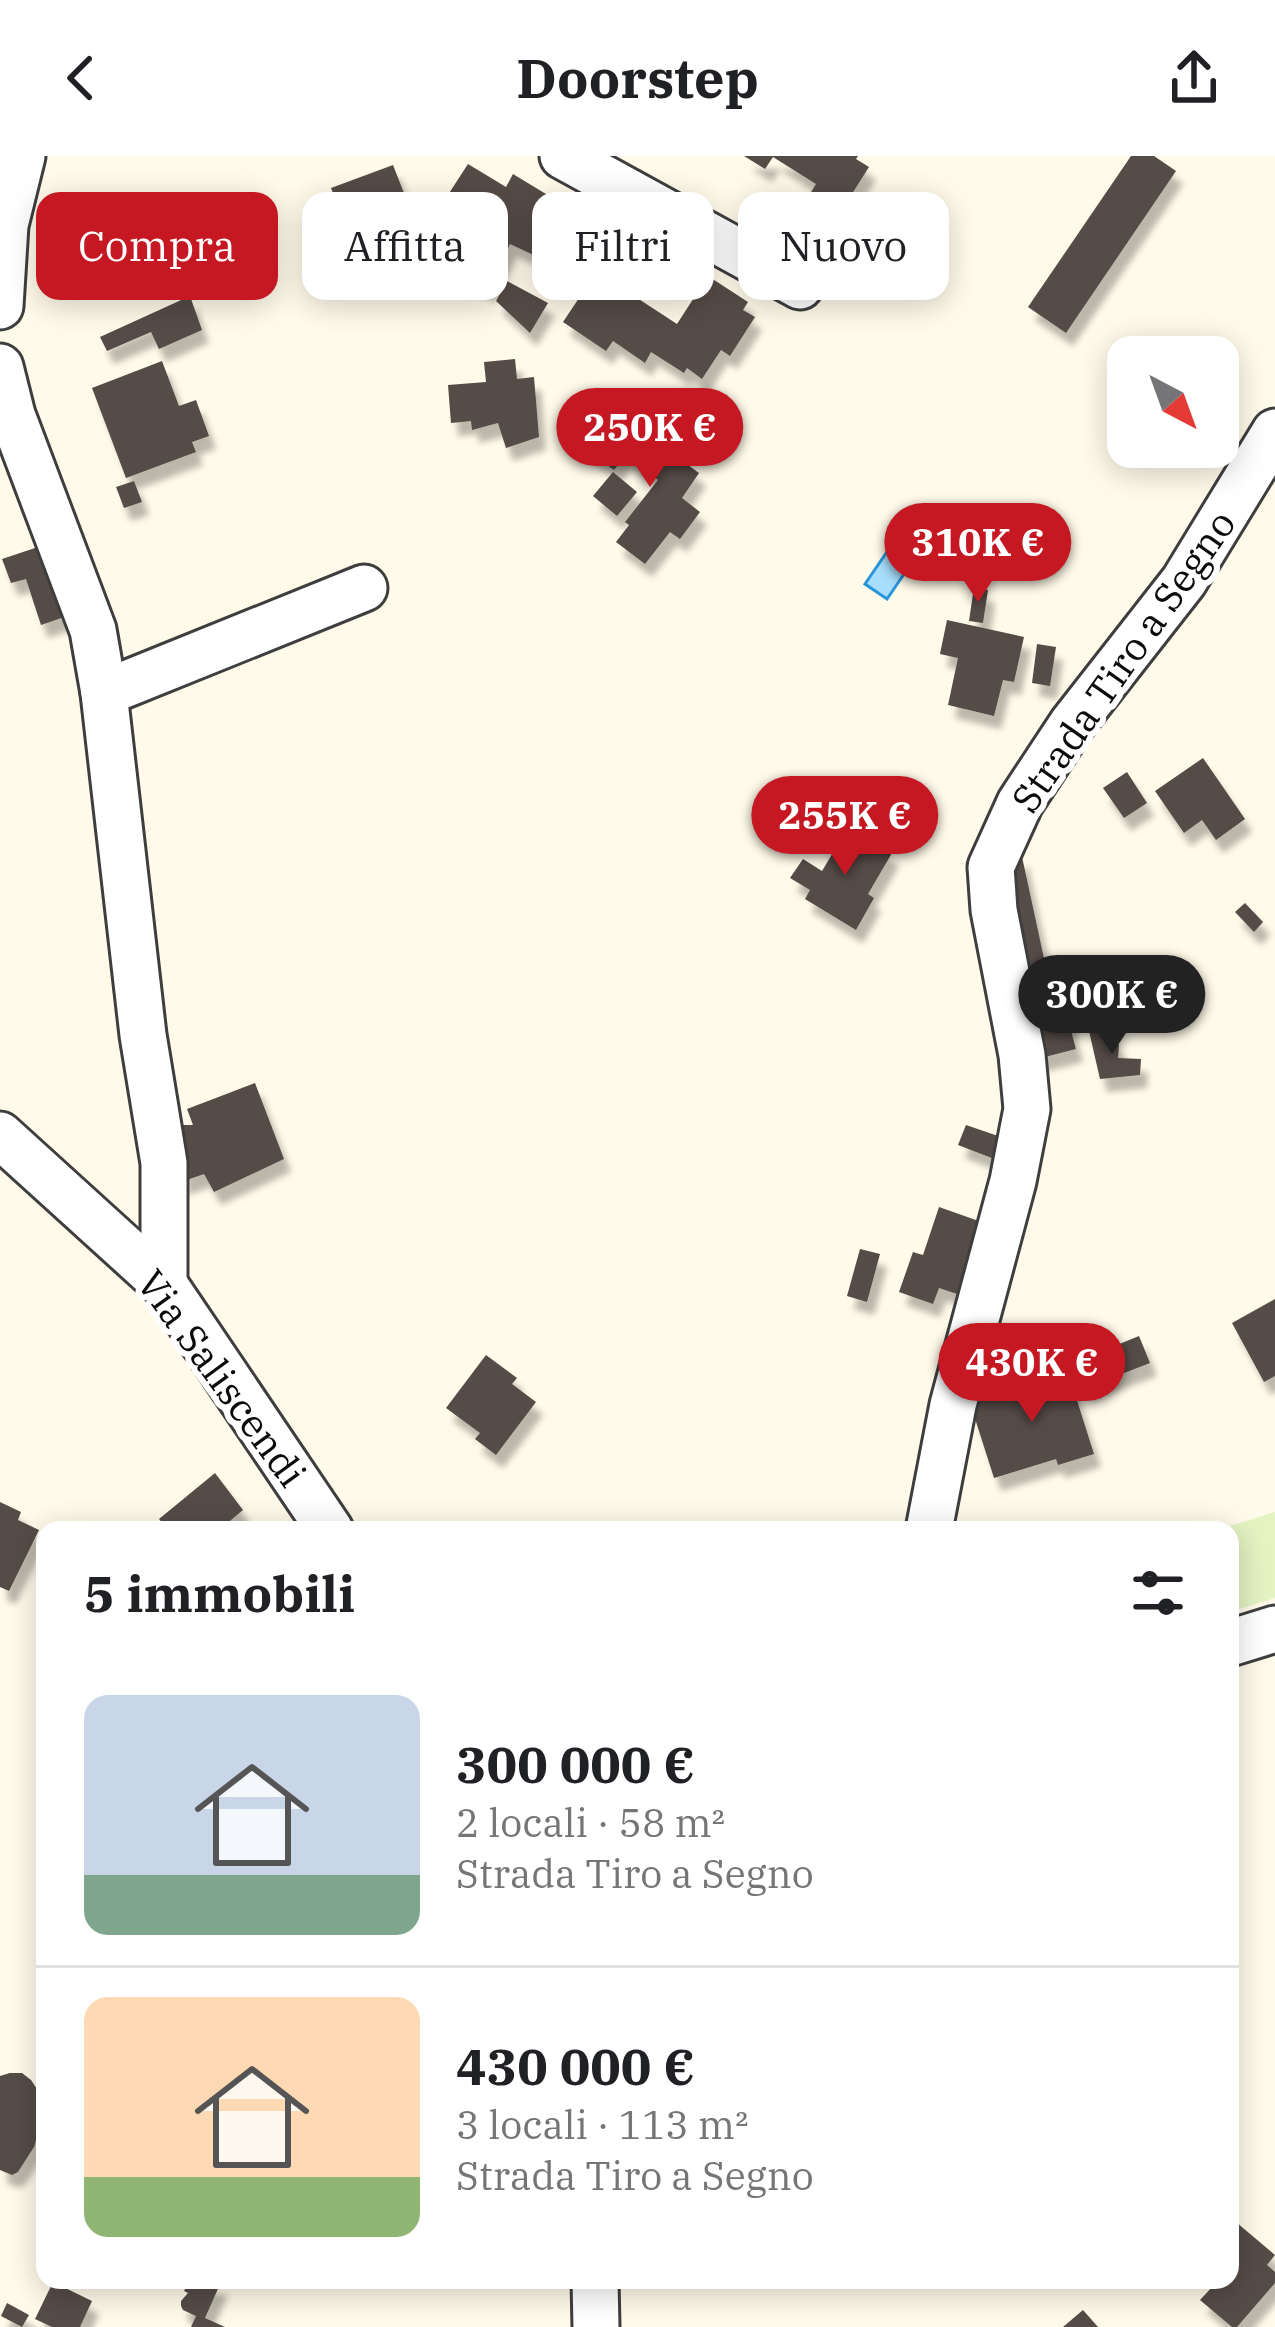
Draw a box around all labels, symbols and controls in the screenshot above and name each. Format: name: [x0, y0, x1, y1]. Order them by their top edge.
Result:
text: Doorstep: [516, 43, 759, 113]
icon: back: [48, 45, 114, 111]
icon: share: [1161, 45, 1227, 111]
chip: Compra: [36, 192, 278, 300]
chip: Affitta: [302, 192, 508, 300]
chip: Filtri: [532, 192, 714, 300]
chip: Nuovo: [738, 192, 949, 300]
north arrow: [1107, 336, 1239, 468]
map controls: [1107, 336, 1239, 468]
pin: 250K €: [552, 388, 748, 490]
text: 250K €: [583, 401, 717, 452]
street label: Strada Tiro a Segno: [1000, 500, 1246, 822]
pin: 310K €: [880, 503, 1076, 605]
text: 310K €: [911, 516, 1045, 567]
pin: 255K €: [747, 776, 943, 878]
text: 255K €: [778, 789, 912, 840]
pin: 300K €: [1014, 955, 1210, 1057]
text: 300K €: [1045, 968, 1179, 1019]
street label: Via Saliscendi: [126, 1259, 318, 1497]
pin: 430K €: [934, 1323, 1130, 1425]
text: 430K €: [965, 1336, 1099, 1387]
text: 5 immobili: [84, 1560, 355, 1626]
icon: filters: [1125, 1560, 1191, 1626]
text: 300 000 €: [456, 1731, 695, 1797]
icon: home: [180, 1743, 324, 1887]
text: 2 locali · 58 m²: [456, 1797, 725, 1848]
text: Strada Tiro a Segno: [456, 1848, 814, 1899]
text: 430 000 €: [456, 2033, 695, 2099]
icon: home: [180, 2045, 324, 2189]
text: 3 locali · 113 m²: [456, 2099, 748, 2150]
text: Strada Tiro a Segno: [456, 2150, 814, 2201]

